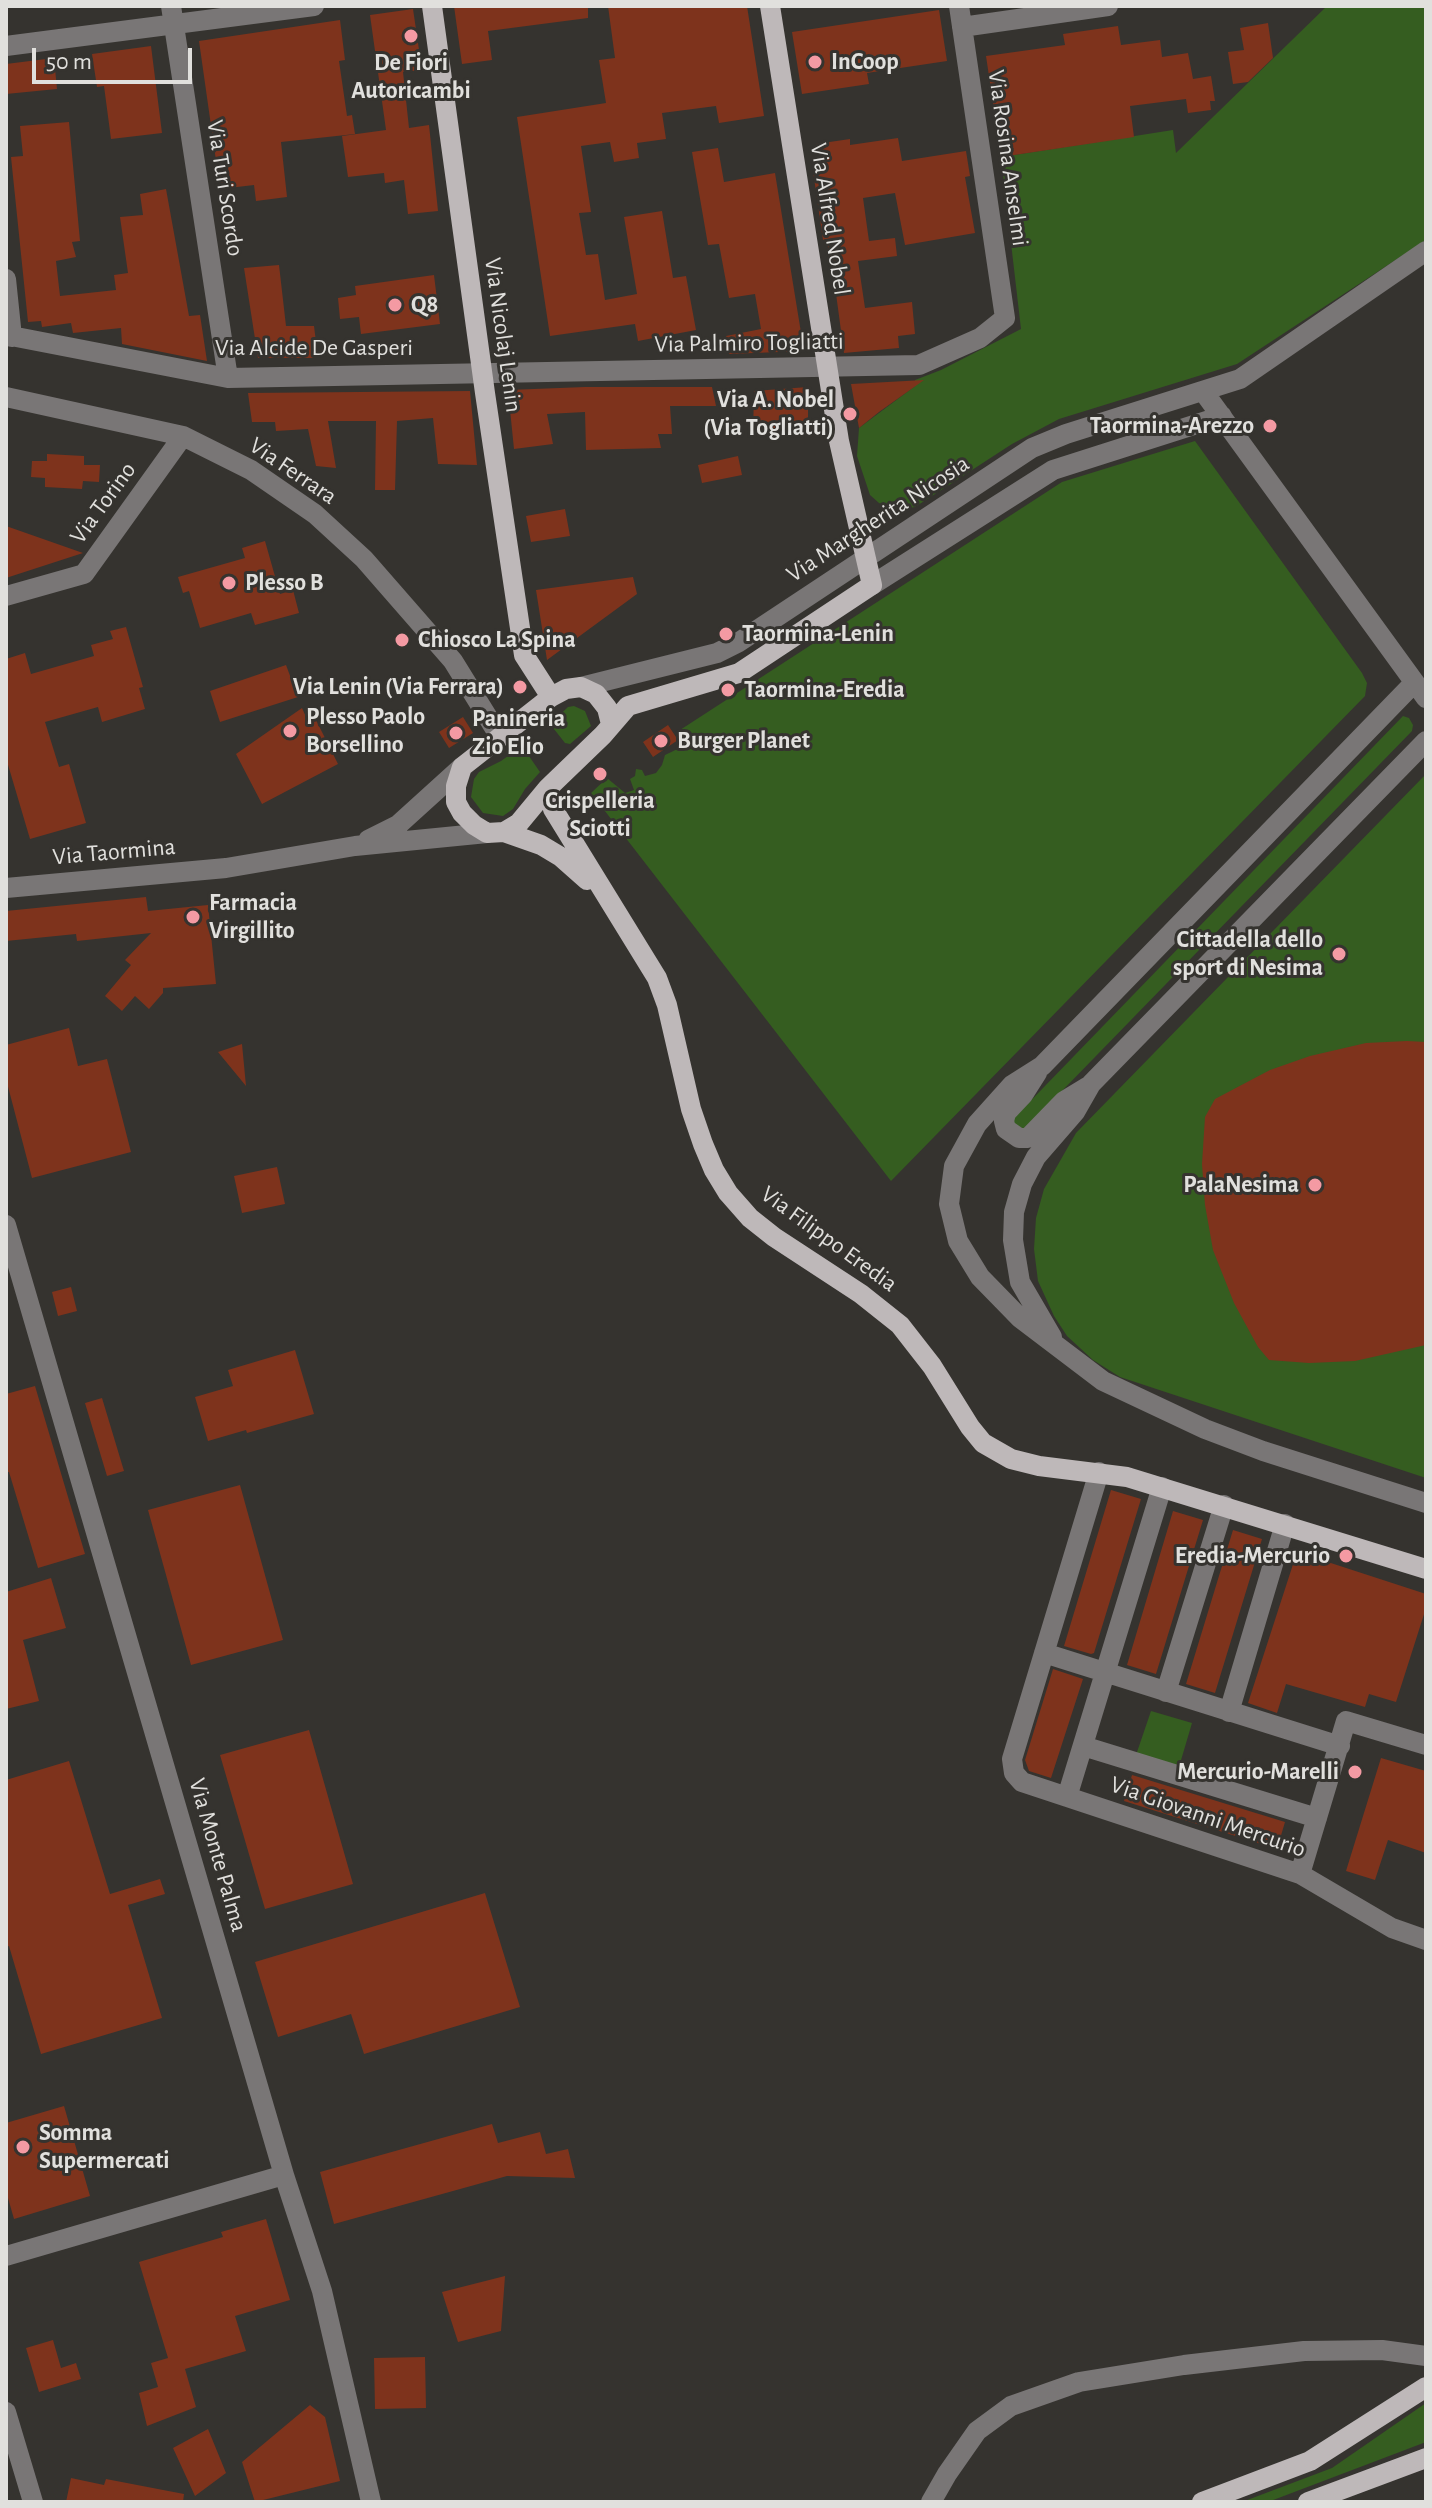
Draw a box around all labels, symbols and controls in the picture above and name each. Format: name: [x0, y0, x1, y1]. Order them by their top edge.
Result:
marker: De Fiori Autoricambi: [402, 27, 420, 45]
scale bar: [36, 32, 196, 82]
place label: InCoop: [831, 48, 899, 76]
place label: De Fiori Autoricambi: [351, 49, 471, 105]
text: 50 m: [46, 50, 92, 74]
marker: InCoop: [806, 53, 824, 71]
street label: Via Rosina Anselmi: [981, 68, 1035, 248]
street label: Via Turi Scordo: [200, 118, 250, 258]
street label: Via Alfred Nobel: [804, 141, 856, 297]
street label: Via Nicolaj Lenin: [478, 256, 528, 414]
place label: Q8: [411, 291, 438, 319]
marker: Q8: [386, 296, 404, 314]
street label: Via Palmiro Togliatti: [654, 327, 844, 359]
street label: Via Alcide De Gasperi: [215, 334, 413, 362]
place label: Via A. Nobel (Via Togliatti): [703, 386, 834, 442]
marker: Via A. Nobel (Via Togliatti): [841, 405, 859, 423]
place label: Taormina-Arezzo: [1090, 412, 1254, 440]
marker: Taormina-Arezzo: [1261, 417, 1279, 435]
street label: Via Ferrara: [244, 431, 342, 511]
street label: Via Margherita Nicosia: [781, 449, 975, 589]
street label: Via Torino: [64, 457, 142, 549]
place label: Plesso B: [245, 569, 324, 597]
marker: Plesso B: [220, 574, 238, 592]
place label: Taormina-Lenin: [742, 620, 894, 648]
marker: Taormina-Lenin: [717, 625, 735, 643]
place label: Chiosco La Spina: [418, 626, 576, 654]
marker: Chiosco La Spina: [393, 631, 411, 649]
place label: Via Lenin (Via Ferrara): [293, 673, 504, 701]
place label: Taormina-Eredia: [744, 676, 905, 704]
marker: Via Lenin (Via Ferrara): [511, 678, 529, 696]
marker: Taormina-Eredia: [719, 681, 737, 699]
place label: Plesso Paolo Borsellino: [306, 703, 425, 759]
place label: Panineria Zio Elio: [472, 705, 565, 761]
marker: Plesso Paolo Borsellino: [281, 722, 299, 740]
marker: Panineria Zio Elio: [447, 724, 465, 742]
place label: Burger Planet: [677, 727, 810, 755]
marker: Burger Planet: [652, 732, 670, 750]
marker: Crispelleria Sciotti: [591, 765, 609, 783]
place label: Crispelleria Sciotti: [545, 787, 655, 843]
street label: Via Taormina: [51, 832, 177, 872]
place label: Farmacia Virgillito: [209, 889, 297, 945]
marker: Farmacia Virgillito: [184, 908, 202, 926]
place label: Cittadella dello sport di Nesima: [1173, 926, 1323, 982]
marker: Cittadella dello sport di Nesima: [1330, 945, 1348, 963]
place label: PalaNesima: [1183, 1171, 1299, 1199]
marker: PalaNesima: [1306, 1176, 1324, 1194]
street label: Via Filippo Eredia: [755, 1180, 903, 1298]
place label: Eredia-Mercurio: [1175, 1542, 1330, 1570]
marker: Eredia-Mercurio: [1337, 1547, 1355, 1565]
place label: Mercurio-Marelli: [1177, 1758, 1339, 1786]
marker: Mercurio-Marelli: [1346, 1763, 1364, 1781]
street label: Via Giovanni Mercurio: [1106, 1770, 1310, 1864]
street label: Via Monte Palma: [182, 1775, 254, 1935]
place label: Somma Supermercati: [39, 2119, 170, 2175]
marker: Somma Supermercati: [14, 2138, 32, 2156]

